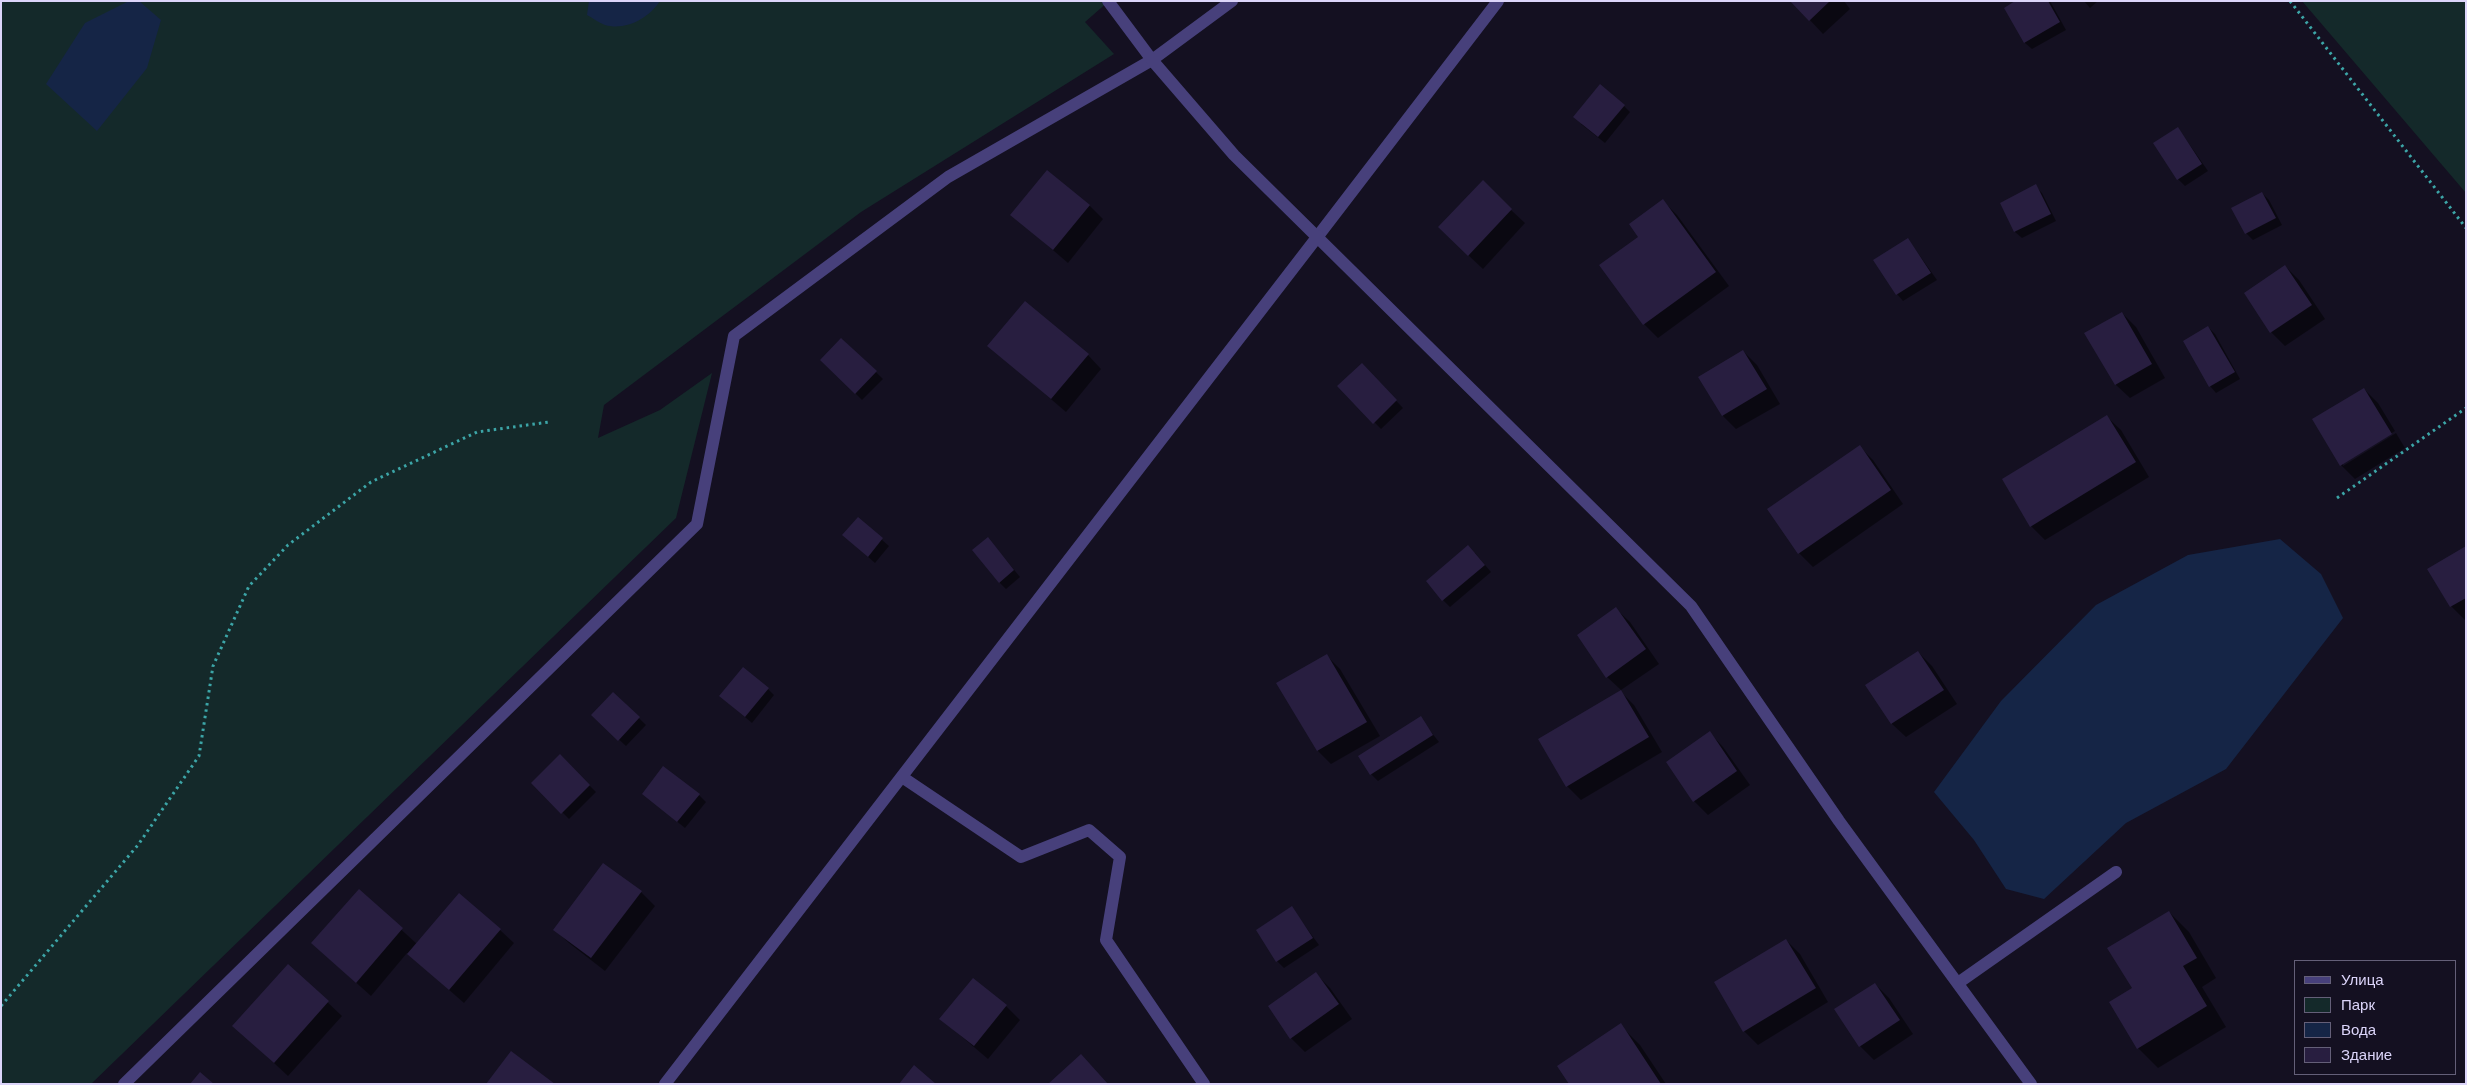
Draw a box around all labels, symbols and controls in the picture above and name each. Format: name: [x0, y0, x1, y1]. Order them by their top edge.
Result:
legend: [2294, 960, 2457, 1075]
text: Улица: [2341, 970, 2384, 990]
text: Парк: [2341, 995, 2375, 1015]
text: Вода: [2341, 1020, 2376, 1040]
text: Здание: [2341, 1045, 2392, 1065]

